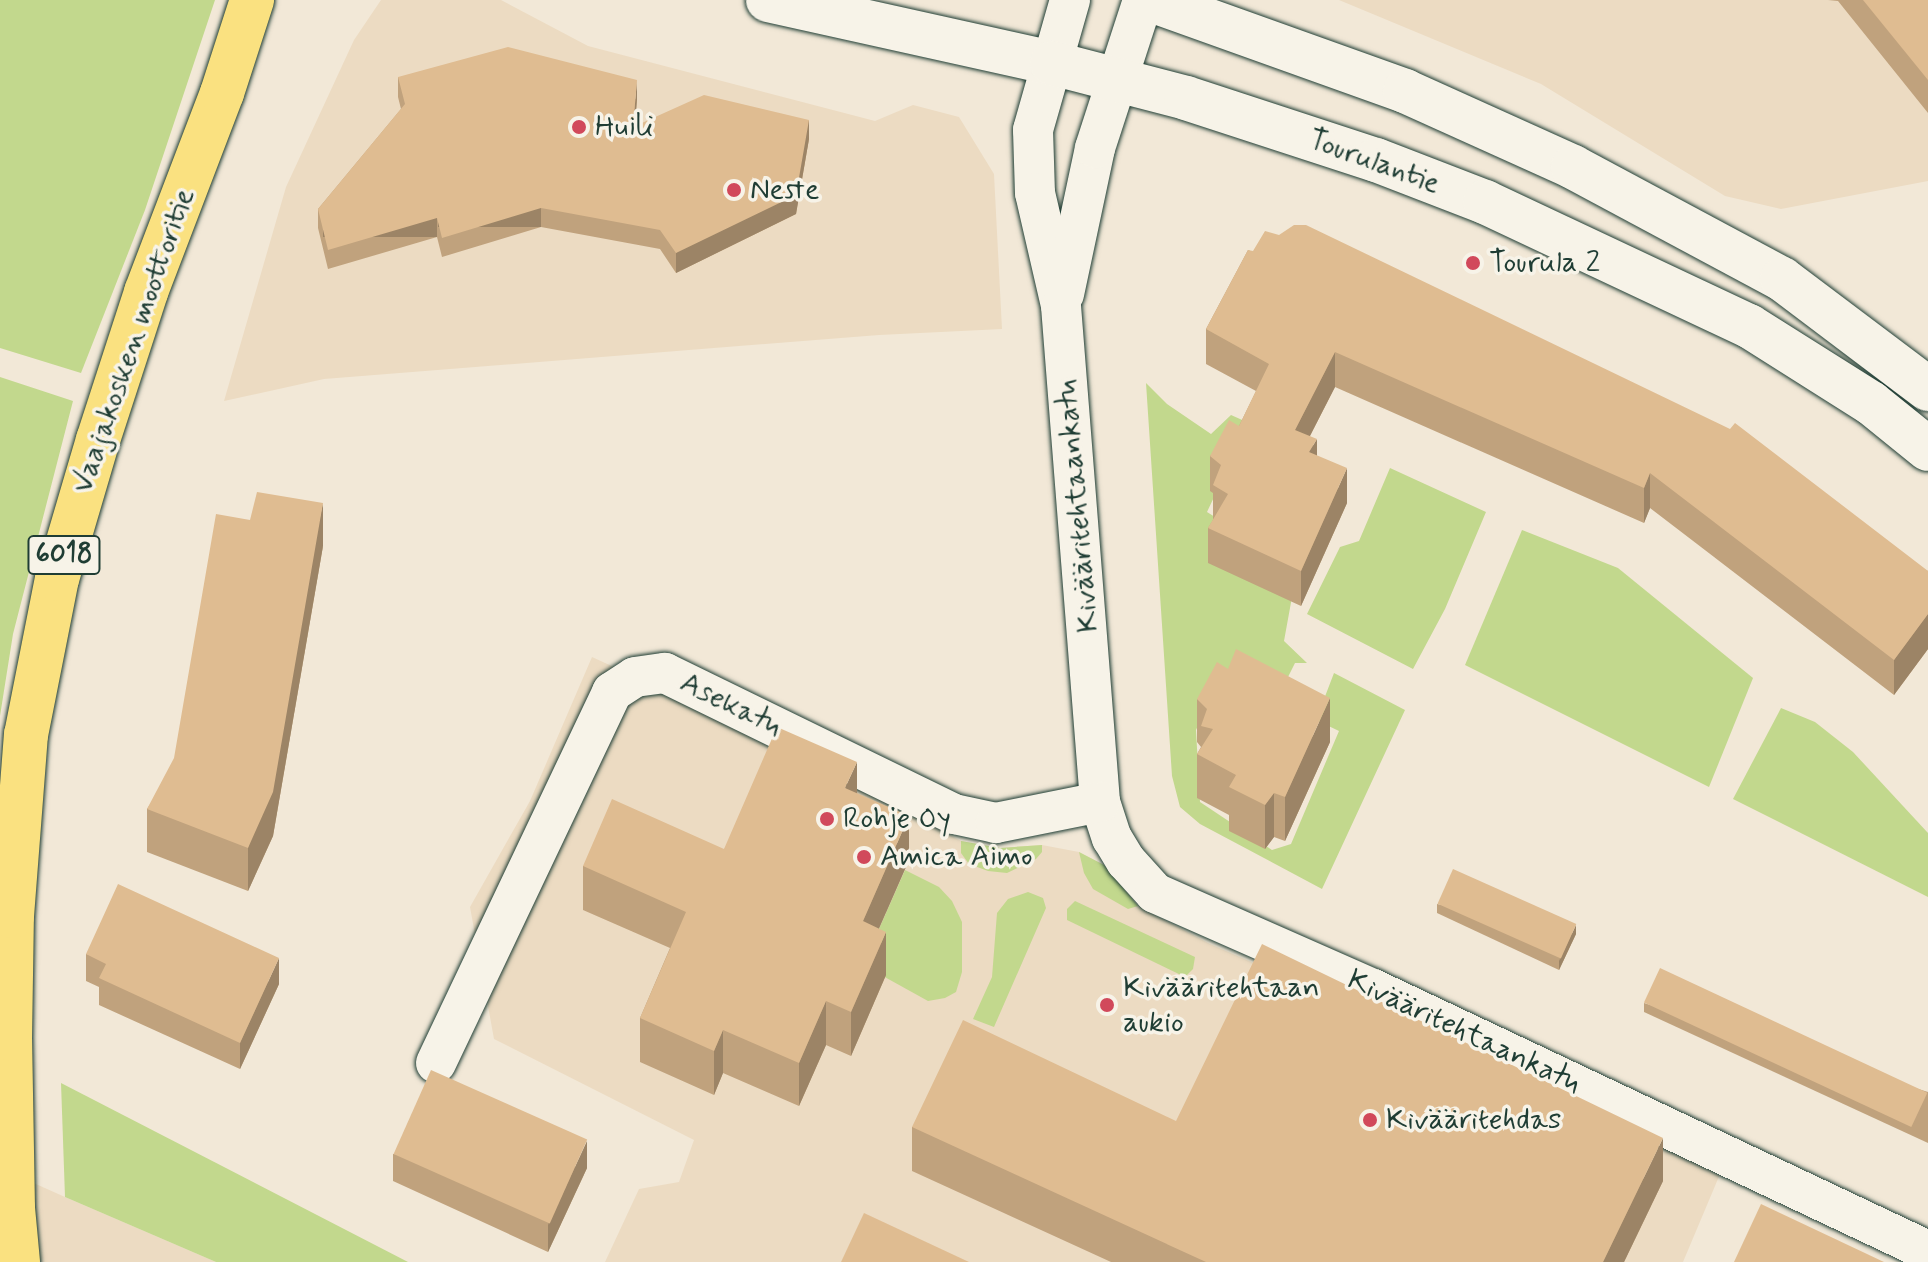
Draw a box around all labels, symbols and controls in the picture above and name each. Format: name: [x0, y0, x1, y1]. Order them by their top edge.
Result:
place label: Huili: [595, 109, 654, 145]
marker: Huili: [570, 118, 588, 136]
street label: Tourulantie: [1303, 122, 1445, 202]
place label: Neste: [750, 172, 819, 208]
marker: Neste: [725, 181, 743, 199]
street label: Vaajakosken moottoritie: [65, 184, 203, 498]
place label: Tourula 2: [1489, 245, 1600, 281]
marker: Tourula 2: [1464, 254, 1482, 272]
street label: Kivääritehtaankatu: [1049, 378, 1107, 634]
road number: 6018: [26, 531, 102, 579]
street label: Asekatu: [674, 665, 788, 745]
place label: Rohje Oy: [843, 801, 953, 837]
marker: Rohje Oy: [818, 810, 836, 828]
place label: Amica Aimo: [880, 839, 1032, 875]
marker: Amica Aimo: [855, 848, 873, 866]
street label: Kivääritehtaankatu: [1341, 962, 1587, 1102]
place label: Kivääritehtaan aukio: [1123, 970, 1320, 1040]
marker: Kivääritehtaan aukio: [1098, 996, 1116, 1014]
place label: Kivääritehdas: [1386, 1102, 1561, 1138]
marker: Kivääritehdas: [1361, 1111, 1379, 1129]

